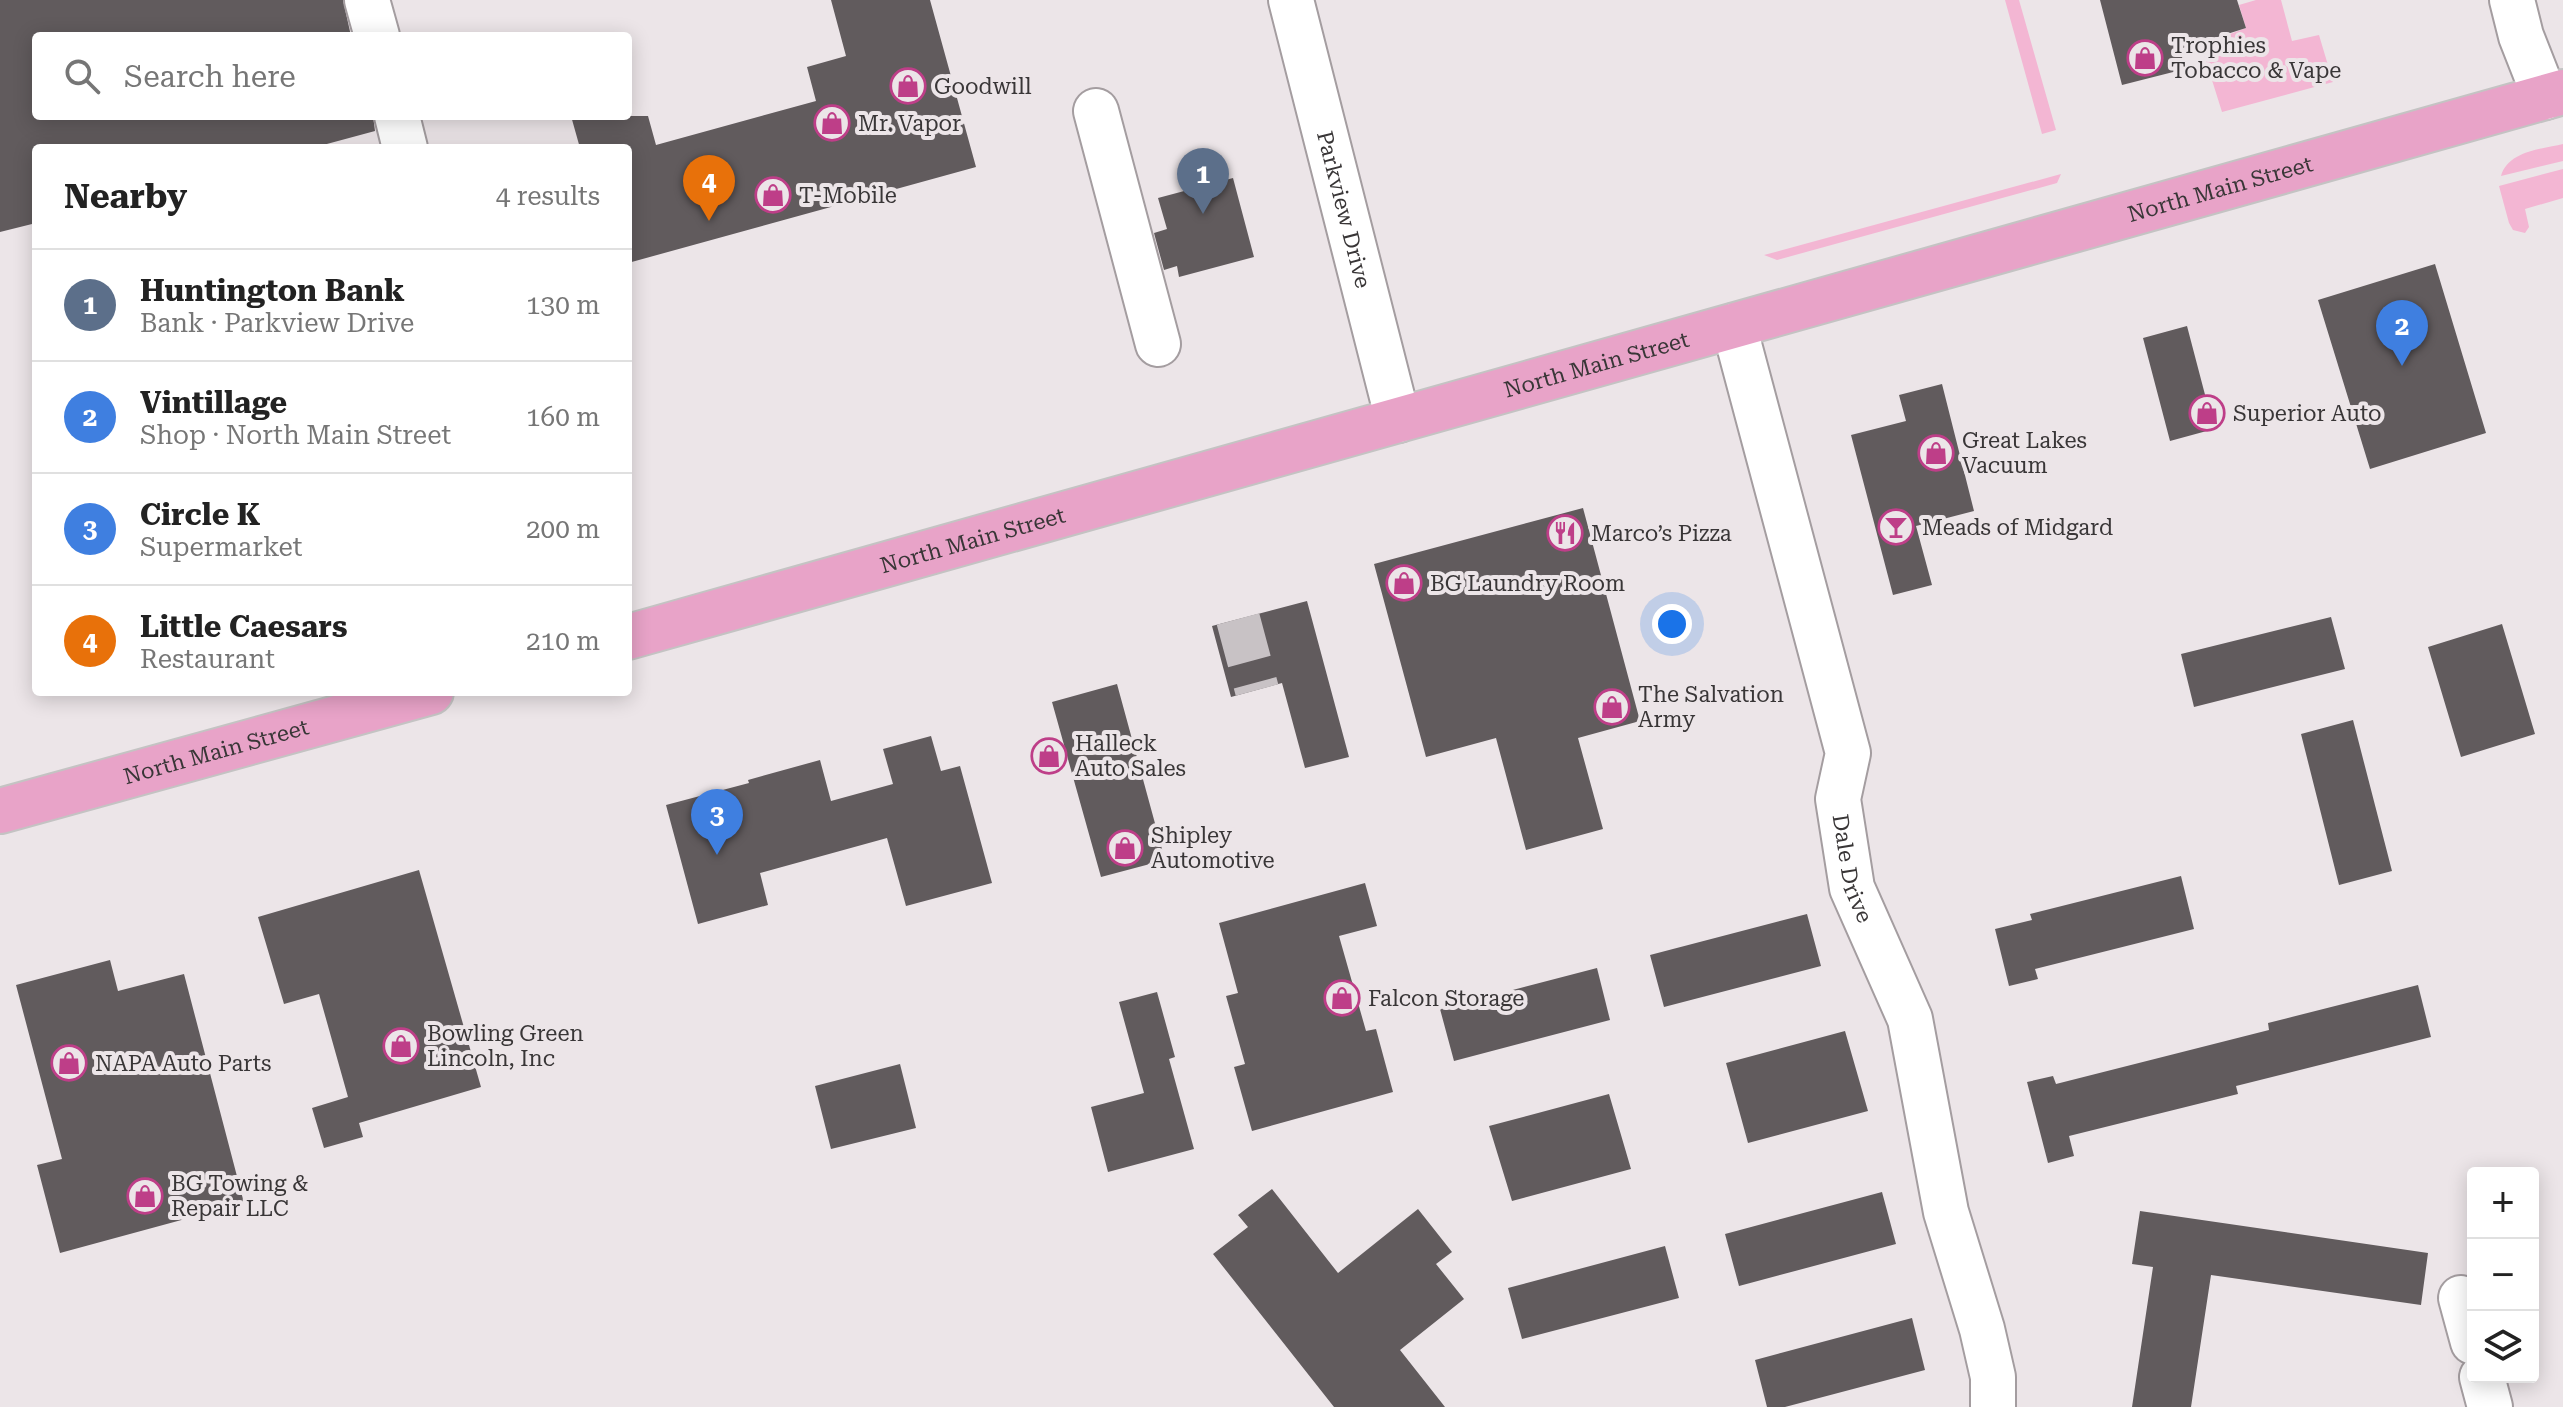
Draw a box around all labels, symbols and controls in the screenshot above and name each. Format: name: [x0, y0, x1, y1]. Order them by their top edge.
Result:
search box: [32, 32, 632, 120]
place label: Trophies Tobacco & Vape: [2171, 33, 2341, 83]
shop icon: Trophies Tobacco & Vape: [2126, 39, 2164, 77]
icon: search: [60, 54, 104, 98]
text: Search here: [124, 59, 296, 94]
shop icon: Goodwill: [889, 67, 927, 105]
place label: Goodwill: [934, 74, 1032, 99]
shop icon: Mr. Vapor: [813, 104, 851, 142]
place label: Mr. Vapor: [858, 111, 961, 136]
street label: Parkview Drive: [1312, 128, 1376, 291]
pin: 1: [1177, 148, 1229, 214]
street label: North Main Street: [2125, 151, 2315, 227]
pin: 4: [683, 155, 735, 221]
text: Nearby: [64, 176, 187, 216]
shop icon: T-Mobile: [754, 176, 792, 214]
text: 4 results: [496, 181, 600, 211]
place label: T-Mobile: [799, 183, 897, 208]
text: Huntington Bank: [140, 273, 405, 308]
text: 1: [83, 290, 97, 320]
text: 130 m: [526, 290, 600, 320]
pin: 2: [2376, 300, 2428, 366]
text: Bank · Parkview Drive: [140, 308, 414, 338]
street label: North Main Street: [1501, 327, 1692, 403]
text: Vintillage: [140, 385, 287, 420]
shop icon: Superior Auto: [2188, 394, 2226, 432]
place label: Superior Auto: [2233, 401, 2381, 426]
text: 2: [83, 402, 97, 432]
text: 160 m: [526, 402, 600, 432]
text: Shop · North Main Street: [140, 420, 451, 450]
place label: Great Lakes Vacuum: [1962, 428, 2087, 478]
shop icon: Great Lakes Vacuum: [1917, 434, 1955, 472]
text: Circle K: [140, 497, 260, 532]
street label: North Main Street: [877, 503, 1068, 578]
bar icon: Meads of Midgard: [1877, 508, 1915, 546]
text: 3: [83, 514, 97, 544]
text: 200 m: [526, 514, 600, 544]
restaurant icon: Marco’s Pizza: [1546, 514, 1584, 552]
place label: Meads of Midgard: [1922, 515, 2113, 540]
place label: Marco’s Pizza: [1591, 521, 1732, 546]
text: Supermarket: [140, 532, 303, 562]
shop icon: BG Laundry Room: [1385, 564, 1423, 602]
place label: BG Laundry Room: [1430, 571, 1625, 596]
your location: [1652, 604, 1692, 644]
text: Little Caesars: [140, 609, 347, 644]
text: 4: [83, 626, 97, 656]
text: 210 m: [526, 626, 600, 656]
text: Restaurant: [140, 644, 275, 674]
place label: The Salvation Army: [1638, 682, 1784, 732]
shop icon: The Salvation Army: [1593, 688, 1631, 726]
street label: North Main Street: [121, 714, 311, 789]
place label: Halleck Auto Sales: [1075, 731, 1186, 781]
shop icon: Halleck Auto Sales: [1030, 737, 1068, 775]
pin: 3: [691, 789, 743, 855]
street label: Dale Drive: [1828, 812, 1878, 926]
place label: Shipley Automotive: [1151, 823, 1275, 873]
shop icon: Shipley Automotive: [1106, 829, 1144, 867]
shop icon: Falcon Storage: [1323, 979, 1361, 1017]
place label: Falcon Storage: [1368, 986, 1524, 1011]
place label: Bowling Green Lincoln, Inc: [427, 1021, 584, 1071]
shop icon: Bowling Green Lincoln, Inc: [382, 1027, 420, 1065]
shop icon: NAPA Auto Parts: [50, 1044, 88, 1082]
place label: NAPA Auto Parts: [95, 1051, 271, 1076]
map controls: [2467, 1167, 2539, 1383]
button: +: [2467, 1167, 2539, 1239]
place label: BG Towing & Repair LLC: [171, 1171, 308, 1221]
shop icon: BG Towing & Repair LLC: [126, 1177, 164, 1215]
button: −: [2467, 1239, 2539, 1311]
button: layers: [2467, 1311, 2539, 1383]

